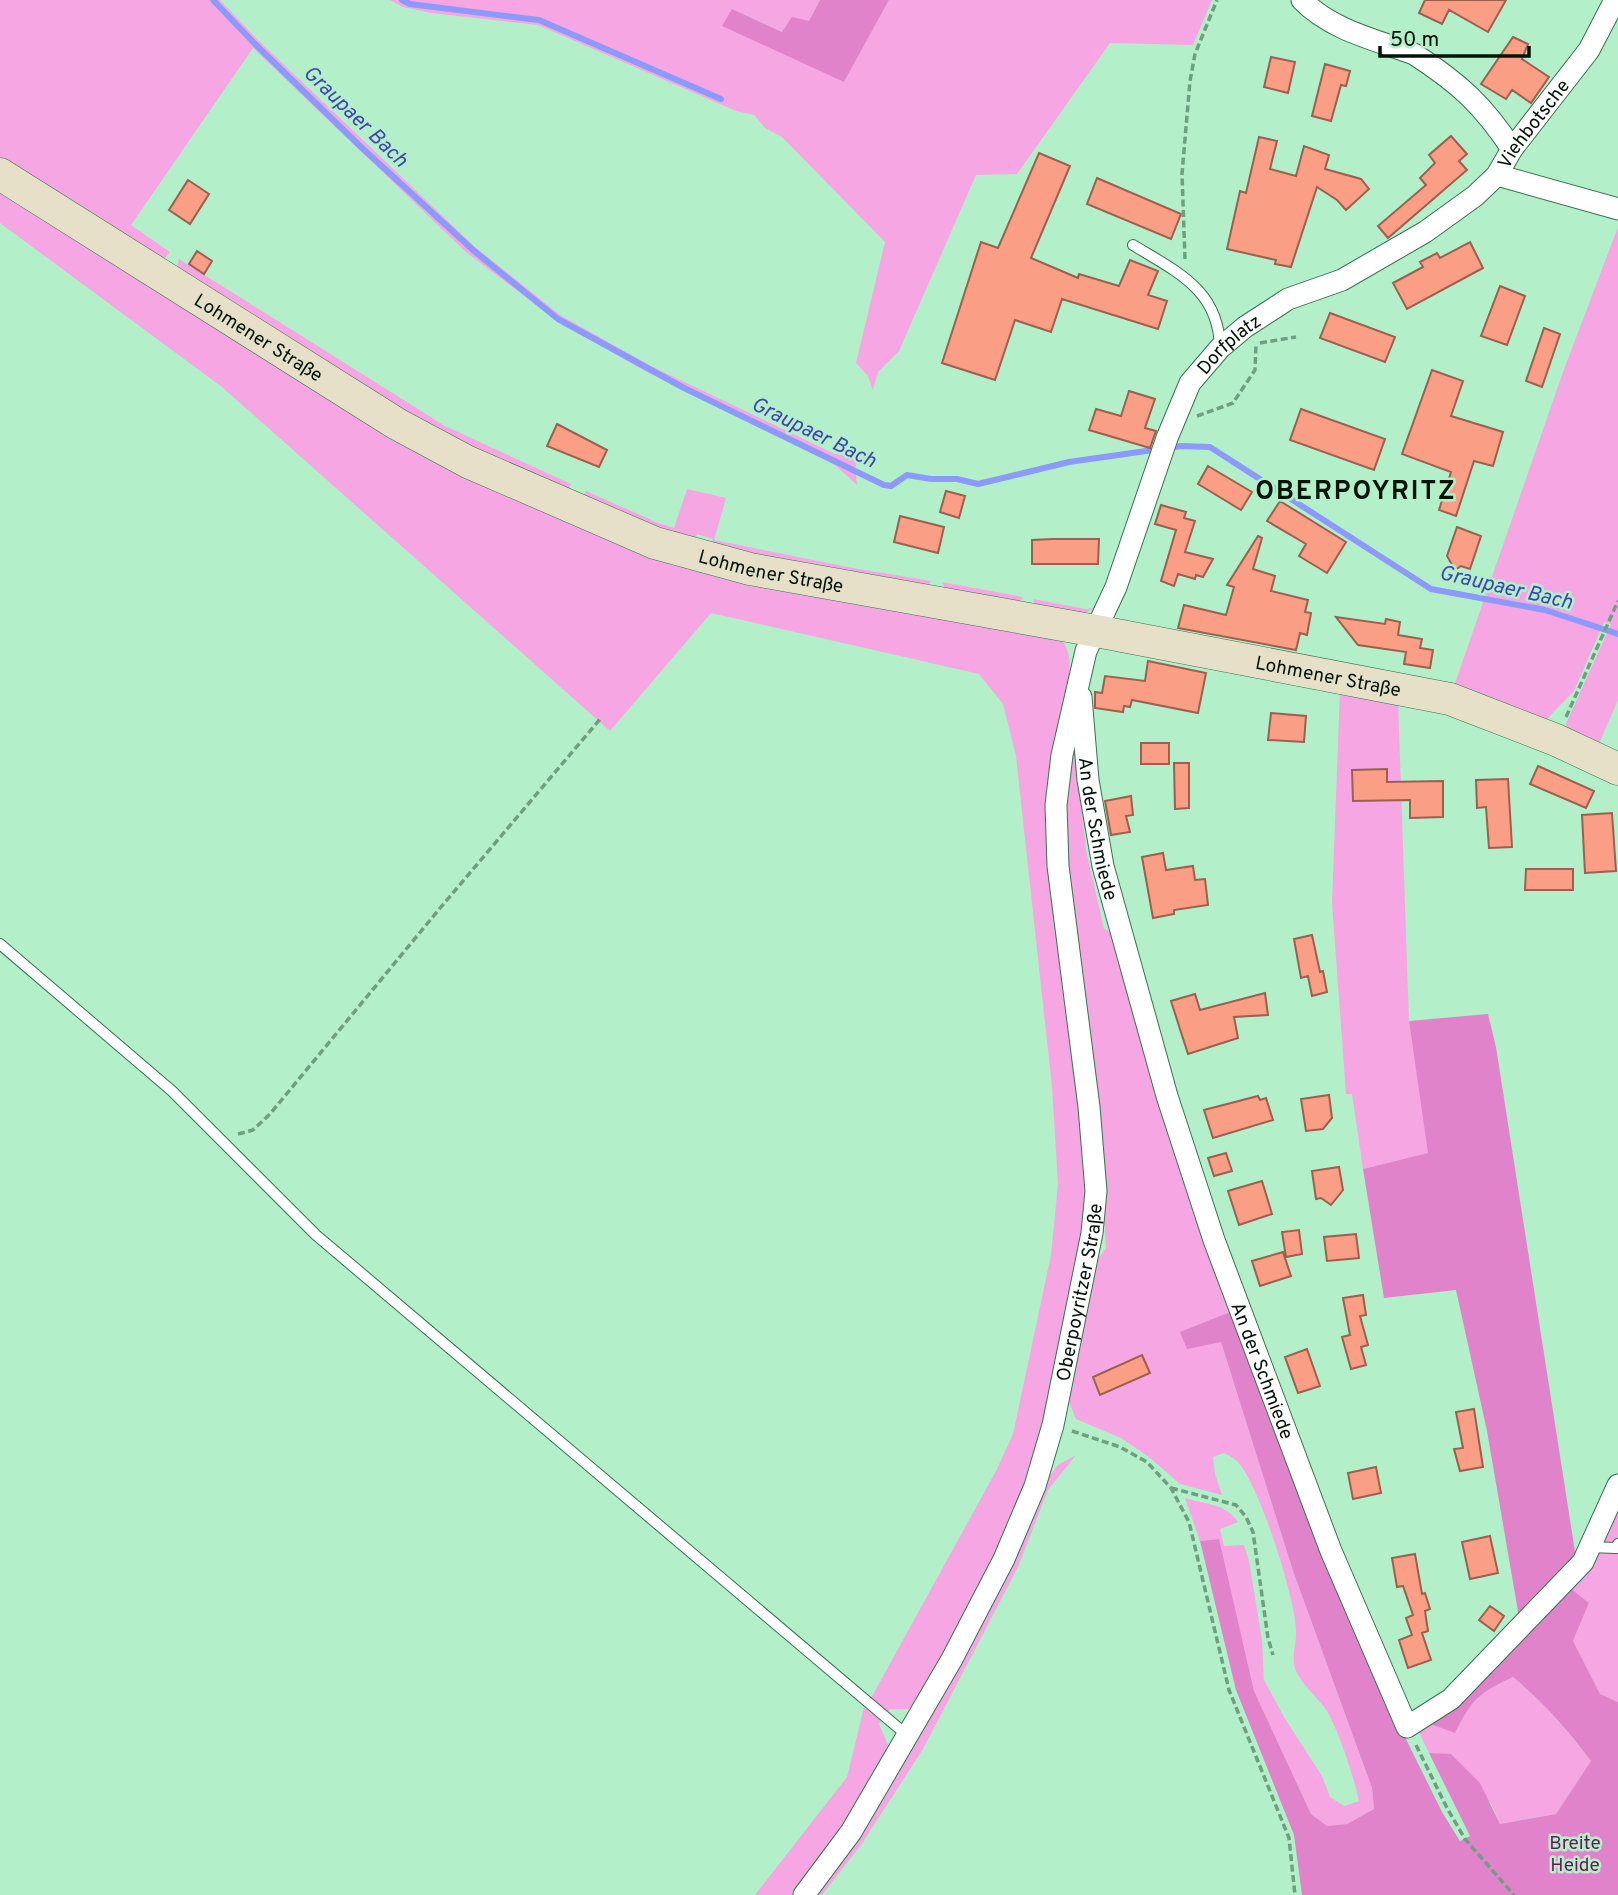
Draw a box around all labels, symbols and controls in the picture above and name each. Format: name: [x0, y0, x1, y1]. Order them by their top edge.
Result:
scale bar: [1380, 14, 1529, 58]
text: 50 m: [1390, 27, 1439, 54]
water label: Graupaer Bach: [297, 60, 414, 174]
street label: Viehbotsche: [1493, 75, 1576, 173]
street label: Lohmener Straße: [189, 289, 327, 388]
street label: Dorfplatz: [1193, 310, 1266, 380]
water label: Graupaer Bach: [746, 391, 881, 475]
district label: OBERPOYRITZ: [1255, 476, 1457, 509]
street label: Lohmener Straße: [695, 545, 845, 600]
water label: Graupaer Bach: [1437, 560, 1575, 617]
street label: Lohmener Straße: [1253, 652, 1403, 703]
street label: An der Schmiede: [1072, 756, 1122, 903]
street label: Oberpoyritzer Straße: [1052, 1202, 1109, 1384]
street label: An der Schmiede: [1224, 1299, 1298, 1443]
park label: Breite Heide: [1549, 1832, 1601, 1878]

